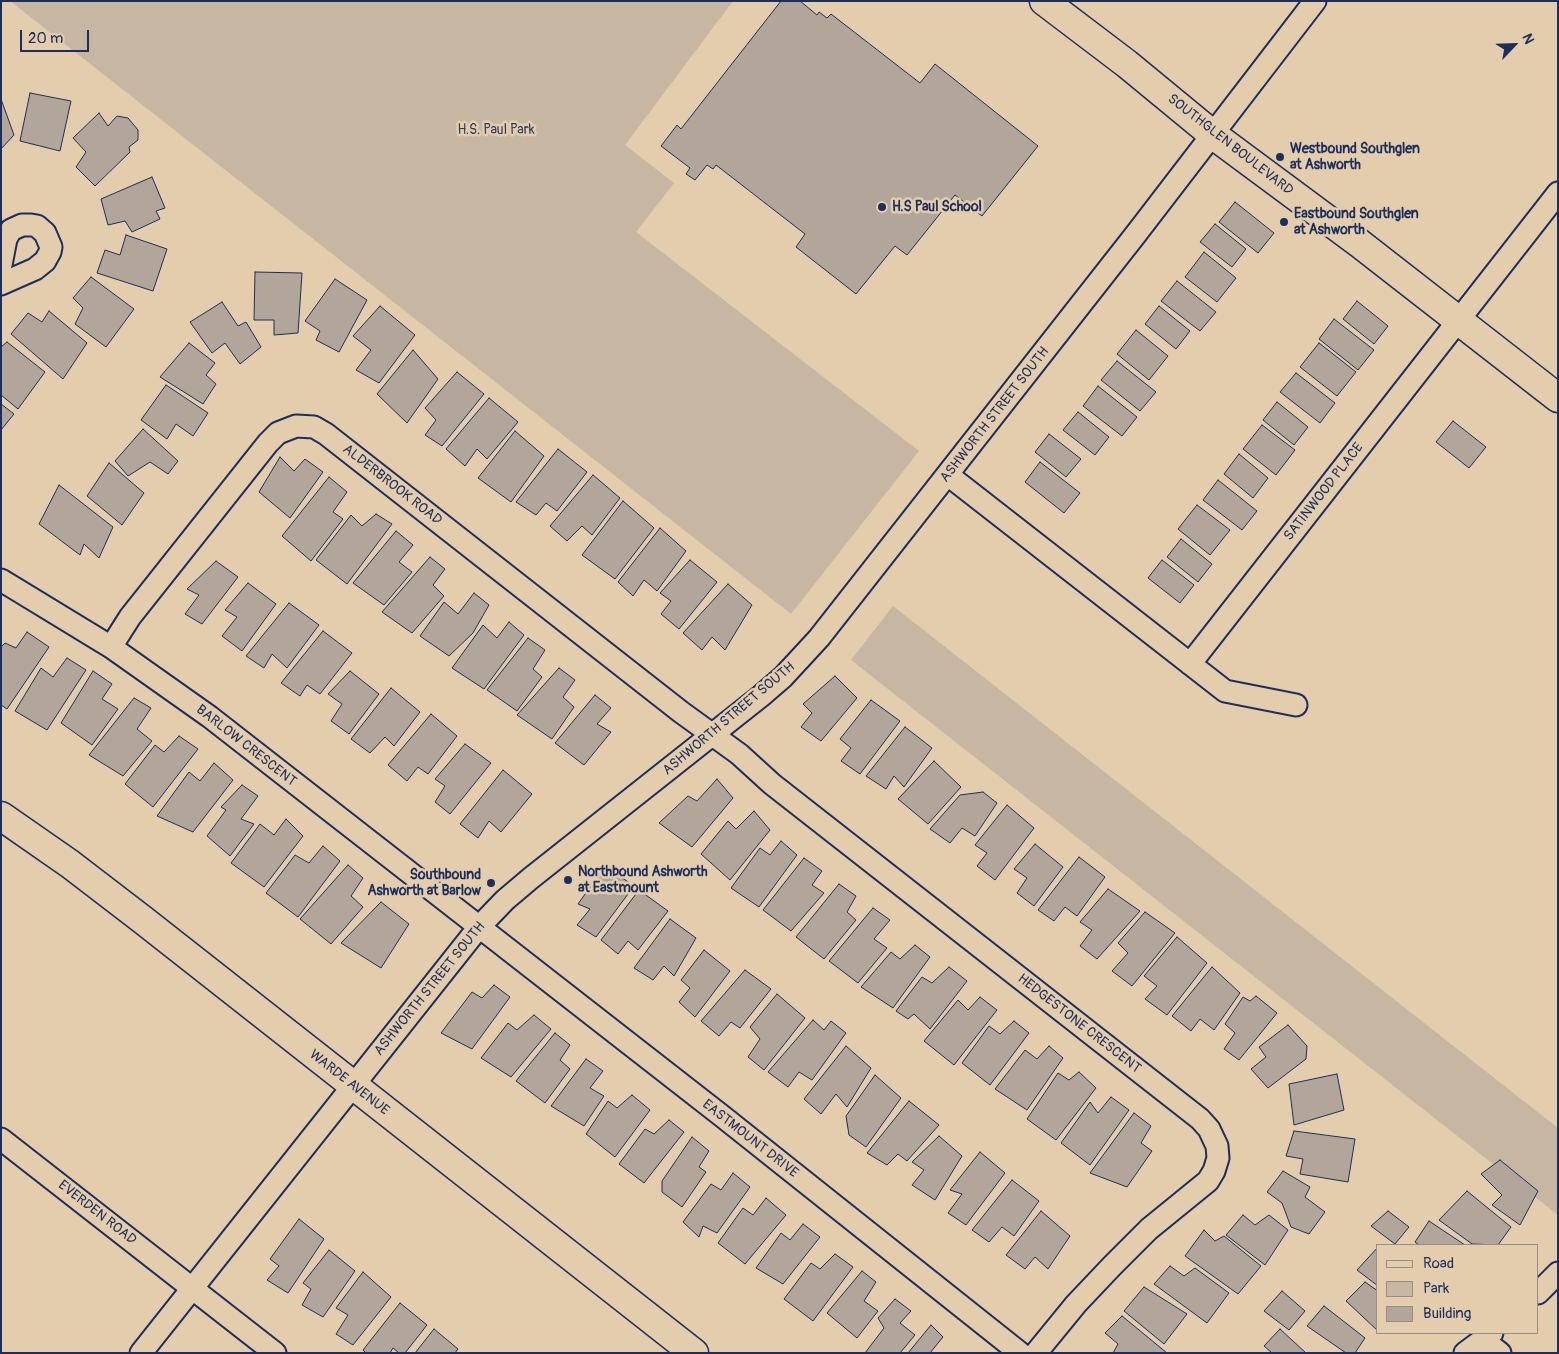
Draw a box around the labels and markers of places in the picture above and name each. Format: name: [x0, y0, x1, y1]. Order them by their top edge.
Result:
place label: Westbound Southglen at Ashworth: [1290, 141, 1420, 174]
marker: Westbound Southglen at Ashworth: [1274, 151, 1286, 163]
place label: H.S Paul School: [892, 199, 982, 215]
marker: H.S Paul School: [876, 201, 888, 213]
place label: Eastbound Southglen at Ashworth: [1294, 206, 1419, 238]
marker: Eastbound Southglen at Ashworth: [1278, 216, 1290, 228]
place label: Northbound Ashworth at Eastmount: [578, 864, 708, 896]
place label: Southbound Ashworth at Barlow: [368, 867, 481, 900]
marker: Northbound Ashworth at Eastmount: [562, 874, 574, 886]
marker: Southbound Ashworth at Barlow: [485, 877, 497, 889]

